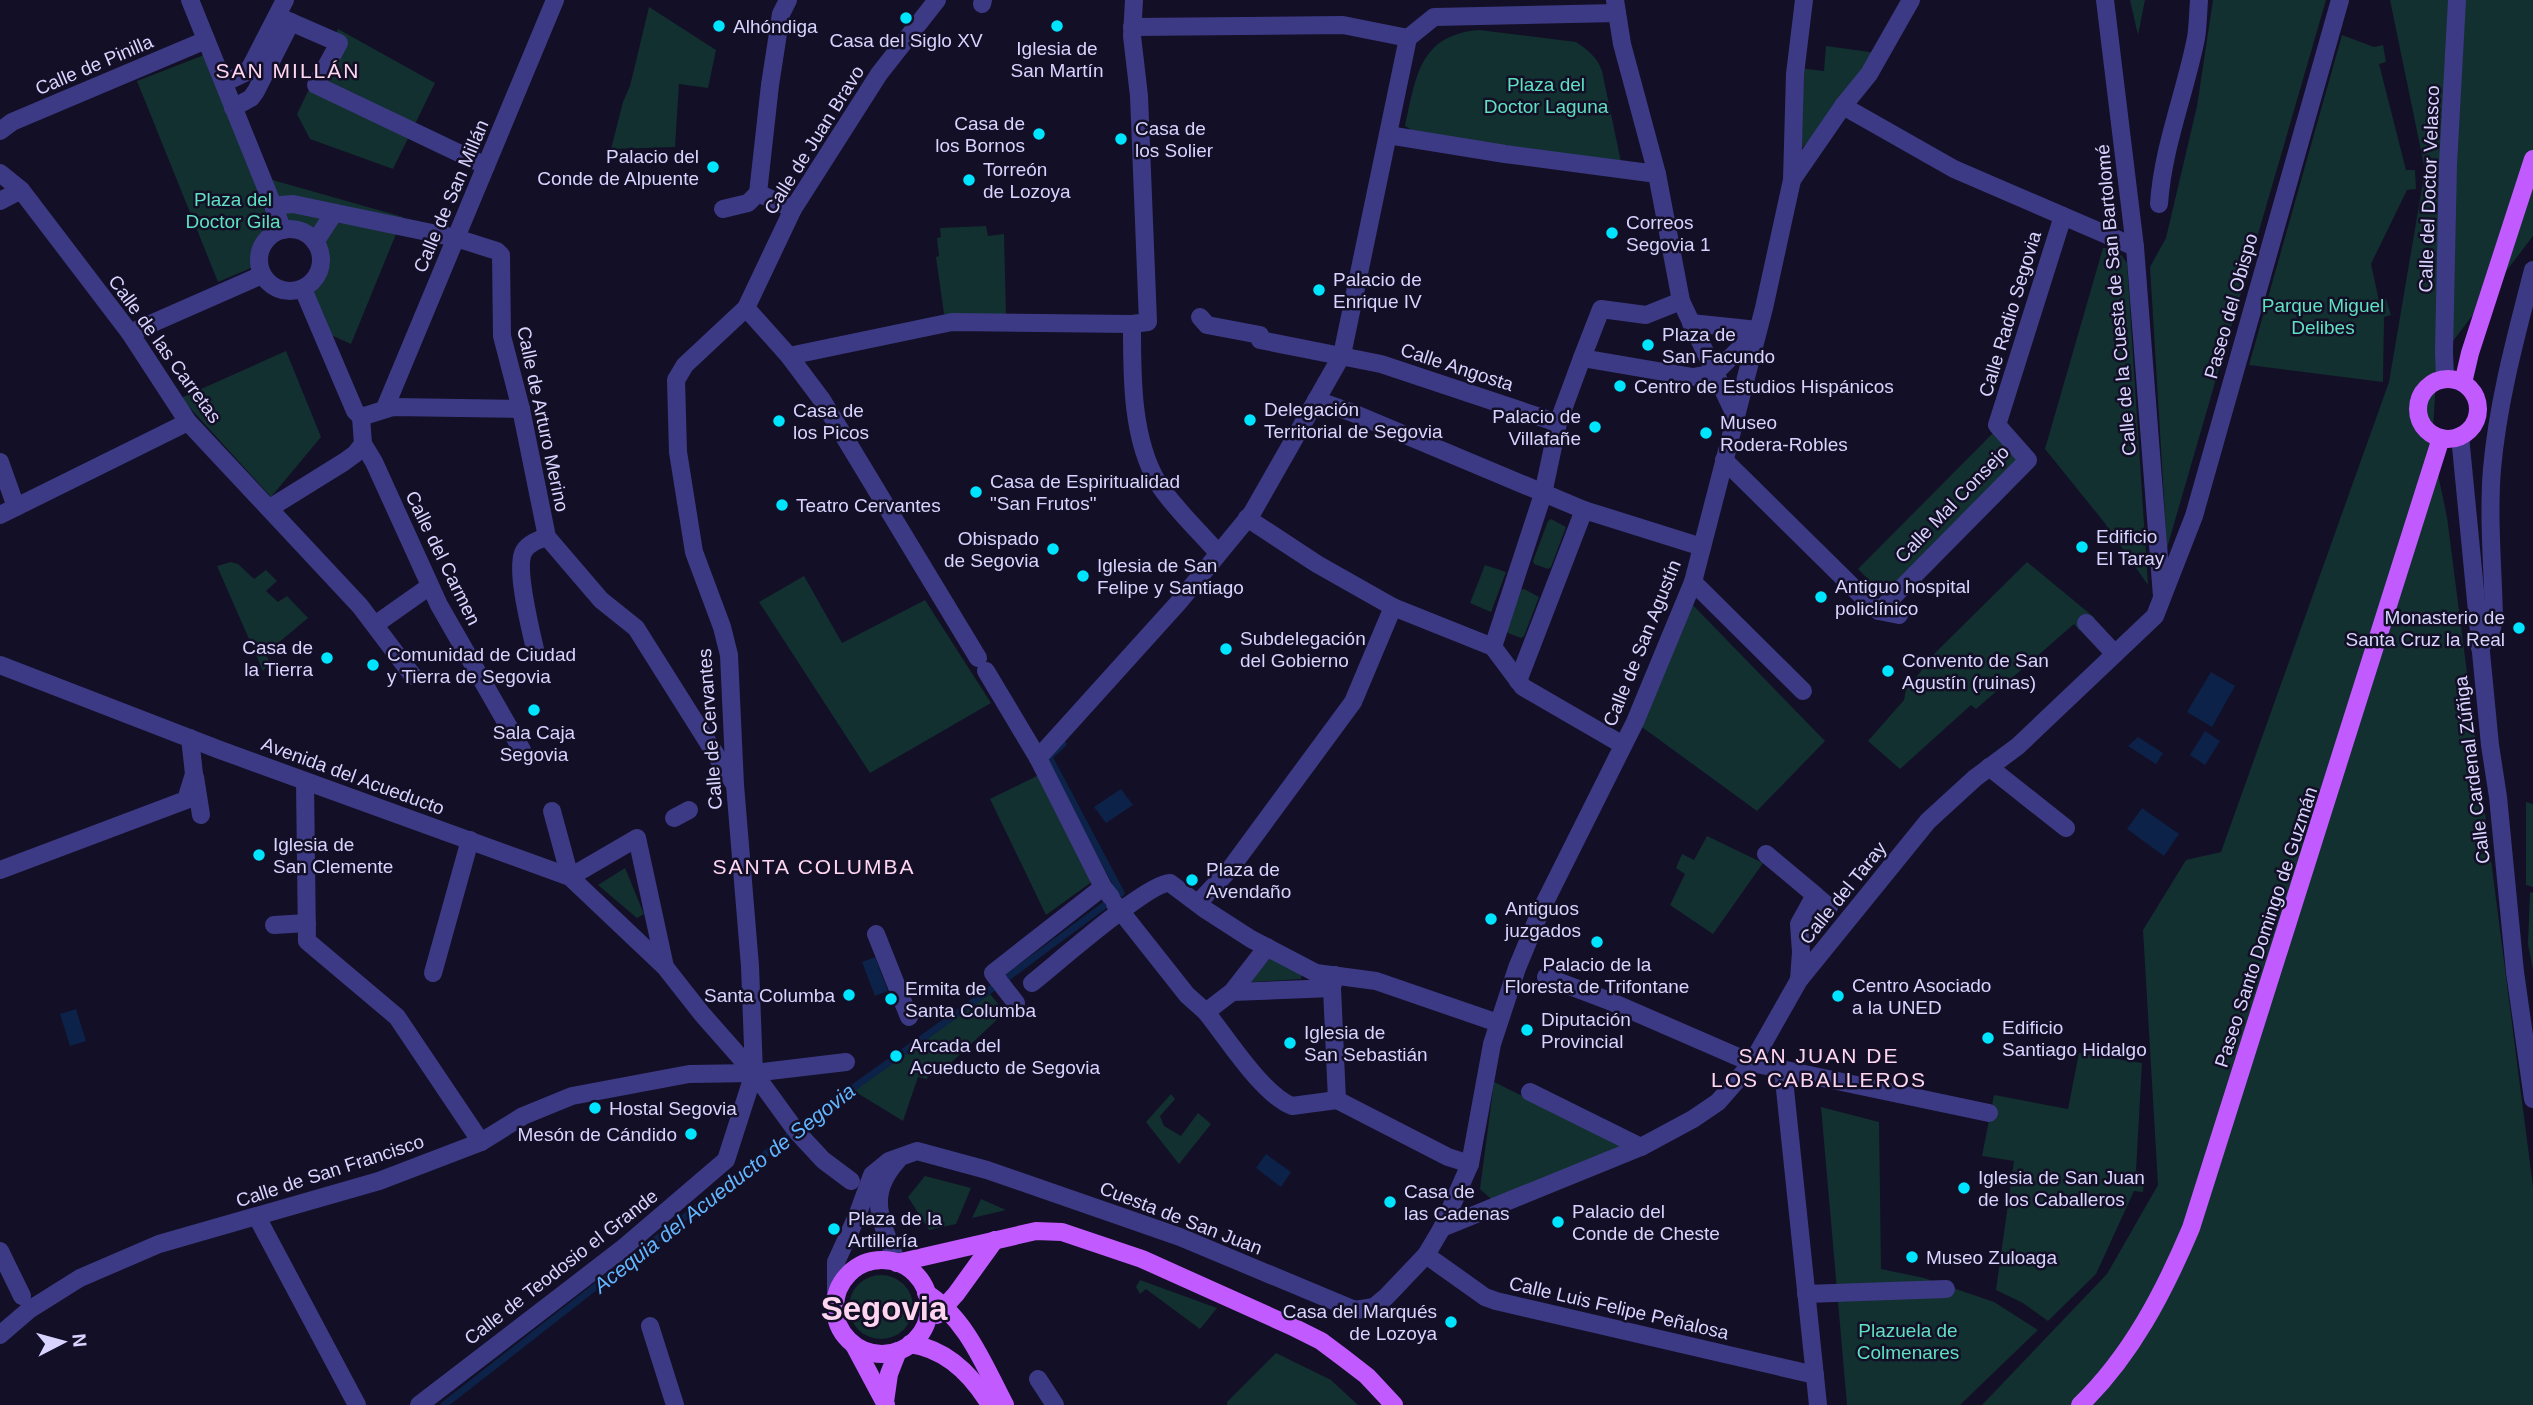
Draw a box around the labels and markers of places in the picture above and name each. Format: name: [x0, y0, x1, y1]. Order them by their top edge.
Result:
marker: Casa del Siglo XV: [898, 10, 914, 26]
place label: Alhóndiga: [733, 16, 818, 37]
marker: Alhóndiga: [711, 18, 727, 34]
marker: Iglesia de San Martín: [1049, 18, 1065, 34]
place label: Casa del Siglo XV: [829, 30, 983, 51]
place label: Iglesia de San Martín: [1011, 38, 1103, 81]
place label: Casa de los Bornos: [935, 113, 1025, 156]
place label: Casa de los Solier: [1135, 118, 1214, 161]
marker: Casa de los Bornos: [1031, 126, 1047, 142]
marker: Casa de los Solier: [1113, 131, 1129, 147]
place label: Palacio del Conde de Alpuente: [537, 146, 699, 189]
marker: Palacio del Conde de Alpuente: [705, 159, 721, 175]
place label: Torreón de Lozoya: [983, 159, 1071, 202]
marker: Torreón de Lozoya: [961, 172, 977, 188]
place label: Correos Segovia 1: [1626, 212, 1711, 255]
marker: Correos Segovia 1: [1604, 225, 1620, 241]
place label: Palacio de Enrique IV: [1333, 269, 1422, 312]
marker: Palacio de Enrique IV: [1311, 282, 1327, 298]
place label: Plaza de San Facundo: [1662, 324, 1775, 367]
marker: Plaza de San Facundo: [1640, 337, 1656, 353]
place label: Centro de Estudios Hispánicos: [1634, 376, 1894, 397]
marker: Centro de Estudios Hispánicos: [1612, 378, 1628, 394]
place label: Delegación Territorial de Segovia: [1264, 399, 1443, 442]
place label: Casa de los Picos: [793, 400, 869, 443]
place label: Palacio de Villafañe: [1492, 406, 1581, 449]
marker: Delegación Territorial de Segovia: [1242, 412, 1258, 428]
place label: Museo Rodera-Robles: [1720, 412, 1848, 455]
marker: Casa de los Picos: [771, 413, 787, 429]
marker: Palacio de Villafañe: [1587, 419, 1603, 435]
marker: Museo Rodera-Robles: [1698, 425, 1714, 441]
place label: Casa de Espiritualidad "San Frutos": [990, 471, 1180, 514]
marker: Casa de Espiritualidad "San Frutos": [968, 484, 984, 500]
place label: Teatro Cervantes: [796, 495, 941, 516]
marker: Teatro Cervantes: [774, 497, 790, 513]
place label: Edificio El Taray: [2096, 526, 2165, 569]
place label: Obispado de Segovia: [944, 528, 1039, 571]
marker: Edificio El Taray: [2074, 539, 2090, 555]
marker: Obispado de Segovia: [1045, 541, 1061, 557]
place label: Iglesia de San Felipe y Santiago: [1097, 555, 1244, 598]
marker: Iglesia de San Felipe y Santiago: [1075, 568, 1091, 584]
place label: Antiguo hospital policlínico: [1835, 576, 1970, 619]
marker: Antiguo hospital policlínico: [1813, 589, 1829, 605]
place label: Monasterio de Santa Cruz la Real: [2346, 607, 2505, 650]
marker: Monasterio de Santa Cruz la Real: [2511, 620, 2527, 636]
place label: Subdelegación del Gobierno: [1240, 628, 1366, 671]
place label: Casa de la Tierra: [242, 637, 313, 680]
marker: Subdelegación del Gobierno: [1218, 641, 1234, 657]
place label: Comunidad de Ciudad y Tierra de Segovia: [387, 644, 576, 687]
marker: Casa de la Tierra: [319, 650, 335, 666]
place label: Convento de San Agustín (ruinas): [1902, 650, 2049, 693]
marker: Comunidad de Ciudad y Tierra de Segovia: [365, 657, 381, 673]
marker: Convento de San Agustín (ruinas): [1880, 663, 1896, 679]
marker: Sala Caja Segovia: [526, 702, 542, 718]
place label: Sala Caja Segovia: [493, 722, 576, 765]
place label: Iglesia de San Clemente: [273, 834, 393, 877]
marker: Iglesia de San Clemente: [251, 847, 267, 863]
place label: Plaza de Avendaño: [1206, 859, 1291, 902]
marker: Plaza de Avendaño: [1184, 872, 1200, 888]
place label: Antiguos juzgados: [1504, 898, 1581, 941]
marker: Antiguos juzgados: [1483, 911, 1499, 927]
marker: Palacio de la Floresta de Trifontane: [1589, 934, 1605, 950]
place label: Palacio de la Floresta de Trifontane: [1505, 954, 1689, 997]
place label: Centro Asociado a la UNED: [1852, 975, 1991, 1018]
place label: Ermita de Santa Columba: [905, 978, 1036, 1021]
place label: Santa Columba: [704, 985, 835, 1006]
marker: Santa Columba: [841, 987, 857, 1003]
marker: Centro Asociado a la UNED: [1830, 988, 1846, 1004]
marker: Ermita de Santa Columba: [883, 991, 899, 1007]
place label: Diputación Provincial: [1541, 1009, 1631, 1052]
place label: Edificio Santiago Hidalgo: [2002, 1017, 2147, 1060]
place label: Iglesia de San Sebastián: [1304, 1022, 1428, 1065]
marker: Diputación Provincial: [1519, 1022, 1535, 1038]
marker: Edificio Santiago Hidalgo: [1980, 1030, 1996, 1046]
place label: Arcada del Acueducto de Segovia: [910, 1035, 1101, 1078]
marker: Iglesia de San Sebastián: [1282, 1035, 1298, 1051]
marker: Arcada del Acueducto de Segovia: [888, 1048, 904, 1064]
place label: Hostal Segovia: [609, 1098, 737, 1119]
marker: Hostal Segovia: [587, 1100, 603, 1116]
place label: Mesón de Cándido: [518, 1124, 677, 1145]
marker: Mesón de Cándido: [683, 1126, 699, 1142]
place label: Iglesia de San Juan de los Caballeros: [1978, 1167, 2145, 1210]
marker: Iglesia de San Juan de los Caballeros: [1956, 1180, 1972, 1196]
place label: Casa de las Cadenas: [1404, 1181, 1510, 1224]
marker: Casa de las Cadenas: [1382, 1194, 1398, 1210]
place label: Palacio del Conde de Cheste: [1572, 1201, 1720, 1244]
place label: Plaza de la Artillería: [848, 1208, 942, 1251]
marker: Palacio del Conde de Cheste: [1550, 1214, 1566, 1230]
marker: Plaza de la Artillería: [826, 1221, 842, 1237]
place label: Museo Zuloaga: [1926, 1247, 2057, 1268]
marker: Museo Zuloaga: [1904, 1249, 1920, 1265]
place label: Casa del Marqués de Lozoya: [1283, 1301, 1437, 1344]
marker: Casa del Marqués de Lozoya: [1443, 1314, 1459, 1330]

